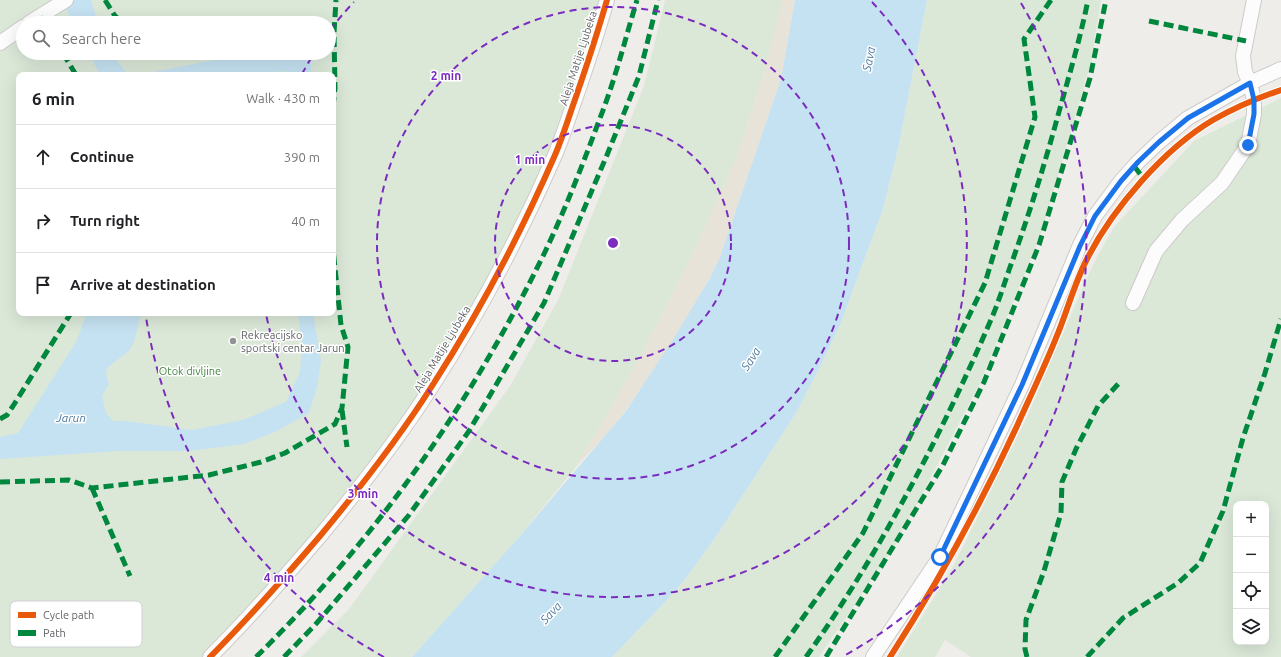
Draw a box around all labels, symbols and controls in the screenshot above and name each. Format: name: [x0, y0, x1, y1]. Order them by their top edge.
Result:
street label: Aleja Matije Ljubeka: [557, 9, 599, 107]
search box: [16, 16, 336, 60]
icon: search: [30, 27, 52, 49]
text: Search here: [62, 30, 141, 47]
water label: Sava: [860, 45, 877, 73]
text: 2 min: [431, 69, 461, 82]
text: 6 min: [32, 89, 75, 108]
text: Walk · 430 m: [246, 91, 320, 105]
route end: [1239, 136, 1257, 154]
icon: ahead: [32, 146, 54, 168]
text: Continue: [70, 148, 134, 165]
text: 390 m: [284, 150, 320, 164]
text: 1 min: [515, 153, 545, 166]
icon: right: [32, 210, 54, 232]
text: Turn right: [70, 212, 140, 229]
text: 40 m: [291, 214, 320, 228]
centre of rings: [606, 236, 620, 250]
icon: arrive: [32, 274, 54, 296]
text: Arrive at destination: [70, 276, 216, 293]
street label: Aleja Matije Ljubeka: [411, 304, 473, 394]
place label: Rekreacijsko sportski centar Jarun: [241, 329, 345, 354]
marker: Rekreacijsko sportski centar Jarun: [228, 336, 238, 346]
water label: Sava: [738, 344, 763, 373]
park label: Otok divljine: [159, 365, 221, 377]
water label: Jarun: [55, 411, 86, 424]
text: 3 min: [348, 487, 378, 500]
map controls: [1233, 501, 1269, 645]
button: +: [1233, 501, 1269, 537]
button: −: [1233, 537, 1269, 573]
route start: [931, 548, 949, 566]
text: 4 min: [264, 571, 294, 584]
button: locate: [1233, 573, 1269, 609]
water label: Sava: [537, 599, 564, 627]
legend: [10, 601, 142, 647]
text: Cycle path: [43, 609, 94, 621]
button: layers: [1233, 609, 1269, 645]
text: Path: [43, 627, 66, 639]

